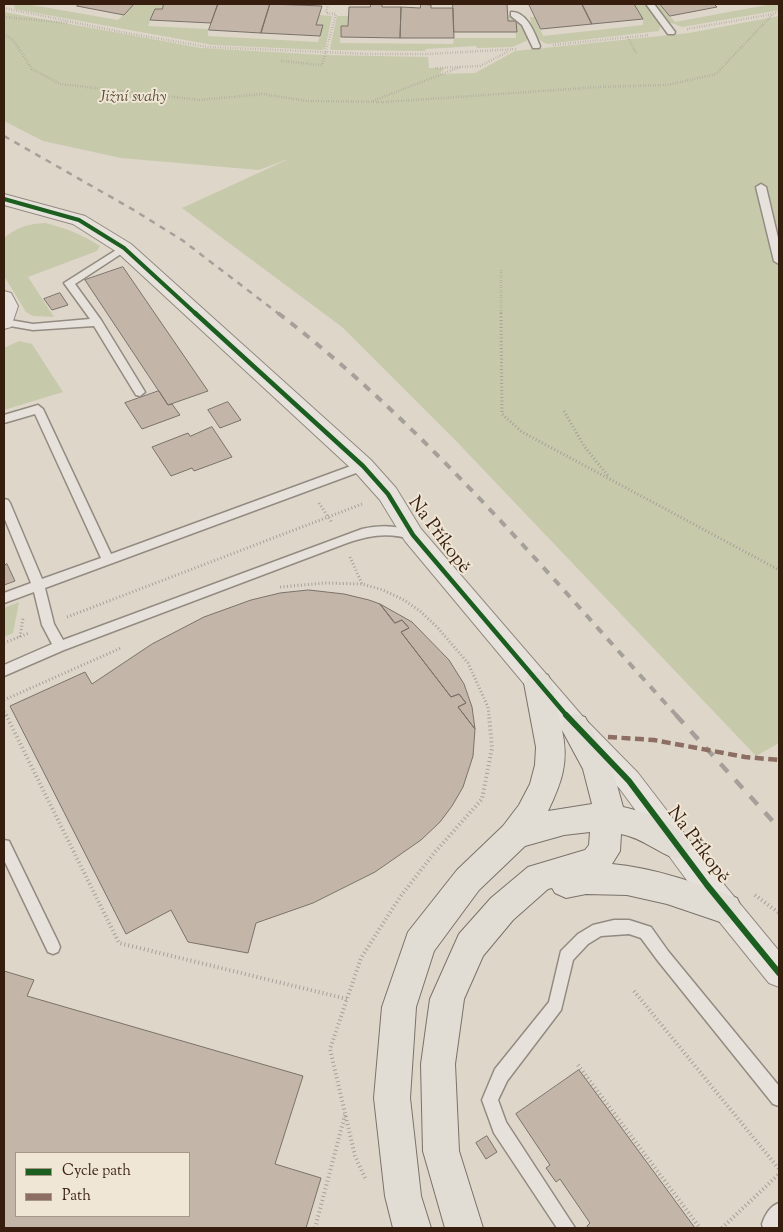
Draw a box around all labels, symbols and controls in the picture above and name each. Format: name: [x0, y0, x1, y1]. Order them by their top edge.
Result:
park label: Jižní svahy: [99, 88, 167, 108]
street label: Na Příkopě: [402, 493, 474, 579]
street label: Na Příkopě: [661, 803, 733, 889]
legend: [15, 1152, 190, 1217]
text: Cycle path: [62, 1161, 131, 1182]
text: Path: [62, 1186, 91, 1207]

